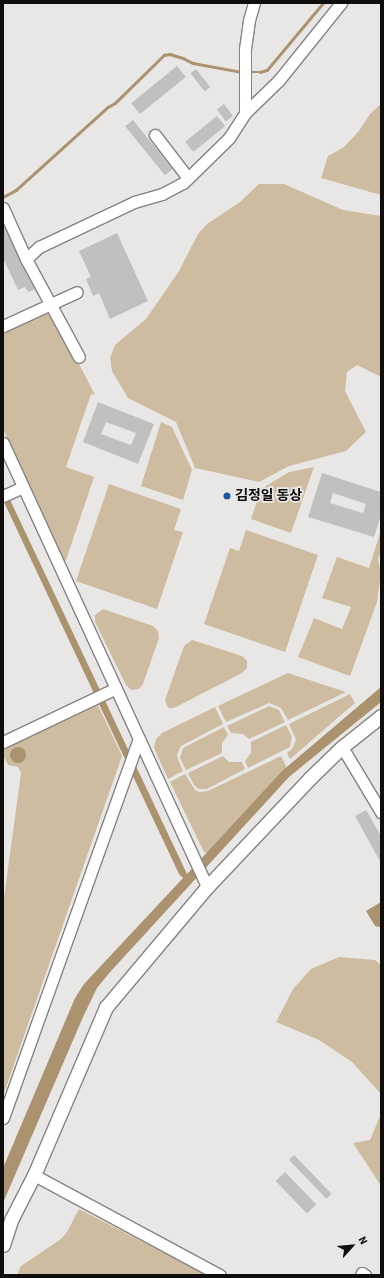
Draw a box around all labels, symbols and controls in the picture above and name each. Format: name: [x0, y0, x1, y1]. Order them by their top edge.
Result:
place label: 김정일 동상: [235, 488, 302, 504]
marker: 김정일 동상: [222, 491, 232, 501]
north arrow: [332, 1226, 372, 1266]
text: N: [355, 1234, 371, 1247]

